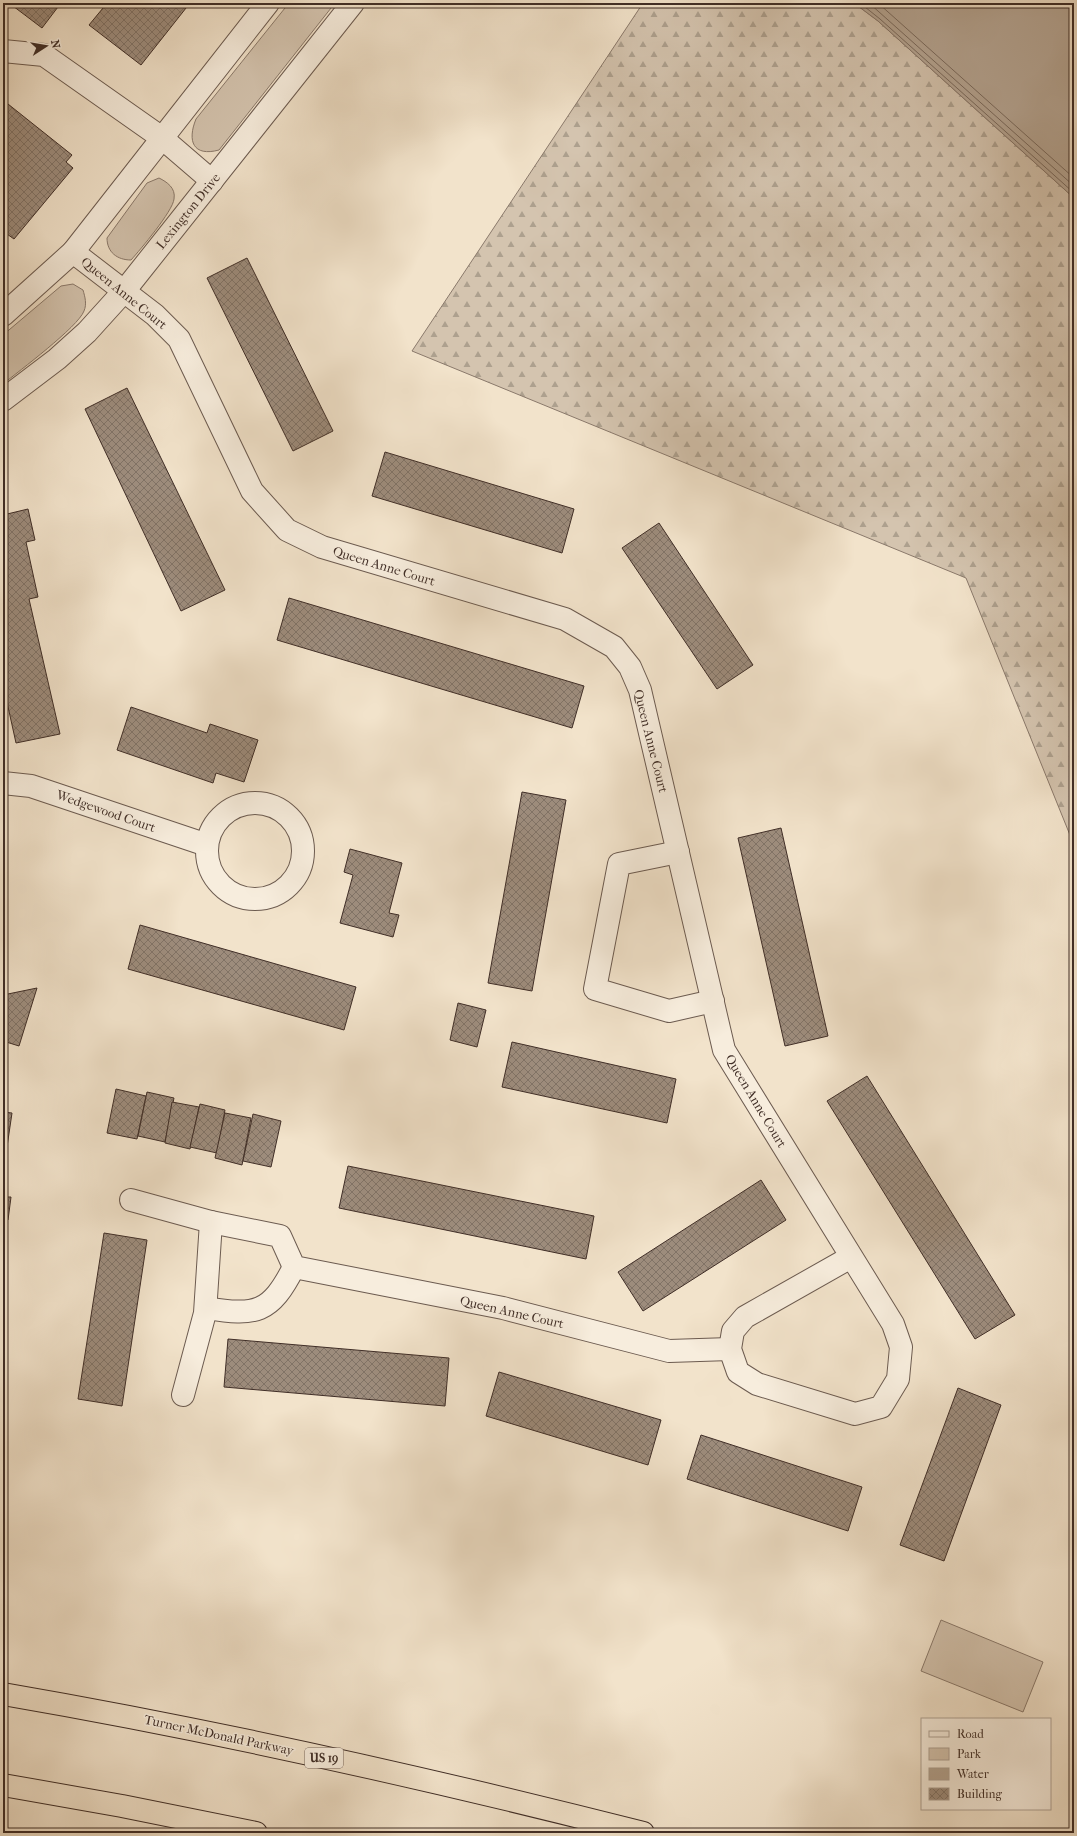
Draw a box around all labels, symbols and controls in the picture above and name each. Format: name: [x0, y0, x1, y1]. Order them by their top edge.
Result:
north arrow: [26, 26, 66, 66]
text: N: [48, 39, 63, 50]
street label: Lexington Drive: [153, 170, 223, 252]
street label: Queen Anne Court: [78, 254, 170, 332]
street label: Queen Anne Court: [331, 543, 437, 589]
street label: Queen Anne Court: [631, 688, 671, 795]
street label: Wedgewood Court: [53, 787, 158, 835]
street label: Queen Anne Court: [722, 1052, 790, 1151]
street label: Queen Anne Court: [459, 1293, 566, 1331]
street label: Turner McDonald Parkway: [143, 1712, 296, 1758]
legend: [921, 1718, 1051, 1810]
text: Road: [957, 1727, 984, 1741]
text: Park: [957, 1747, 982, 1761]
road number: US 19: [305, 1748, 343, 1768]
text: Water: [956, 1767, 990, 1781]
text: Building: [957, 1787, 1002, 1801]

